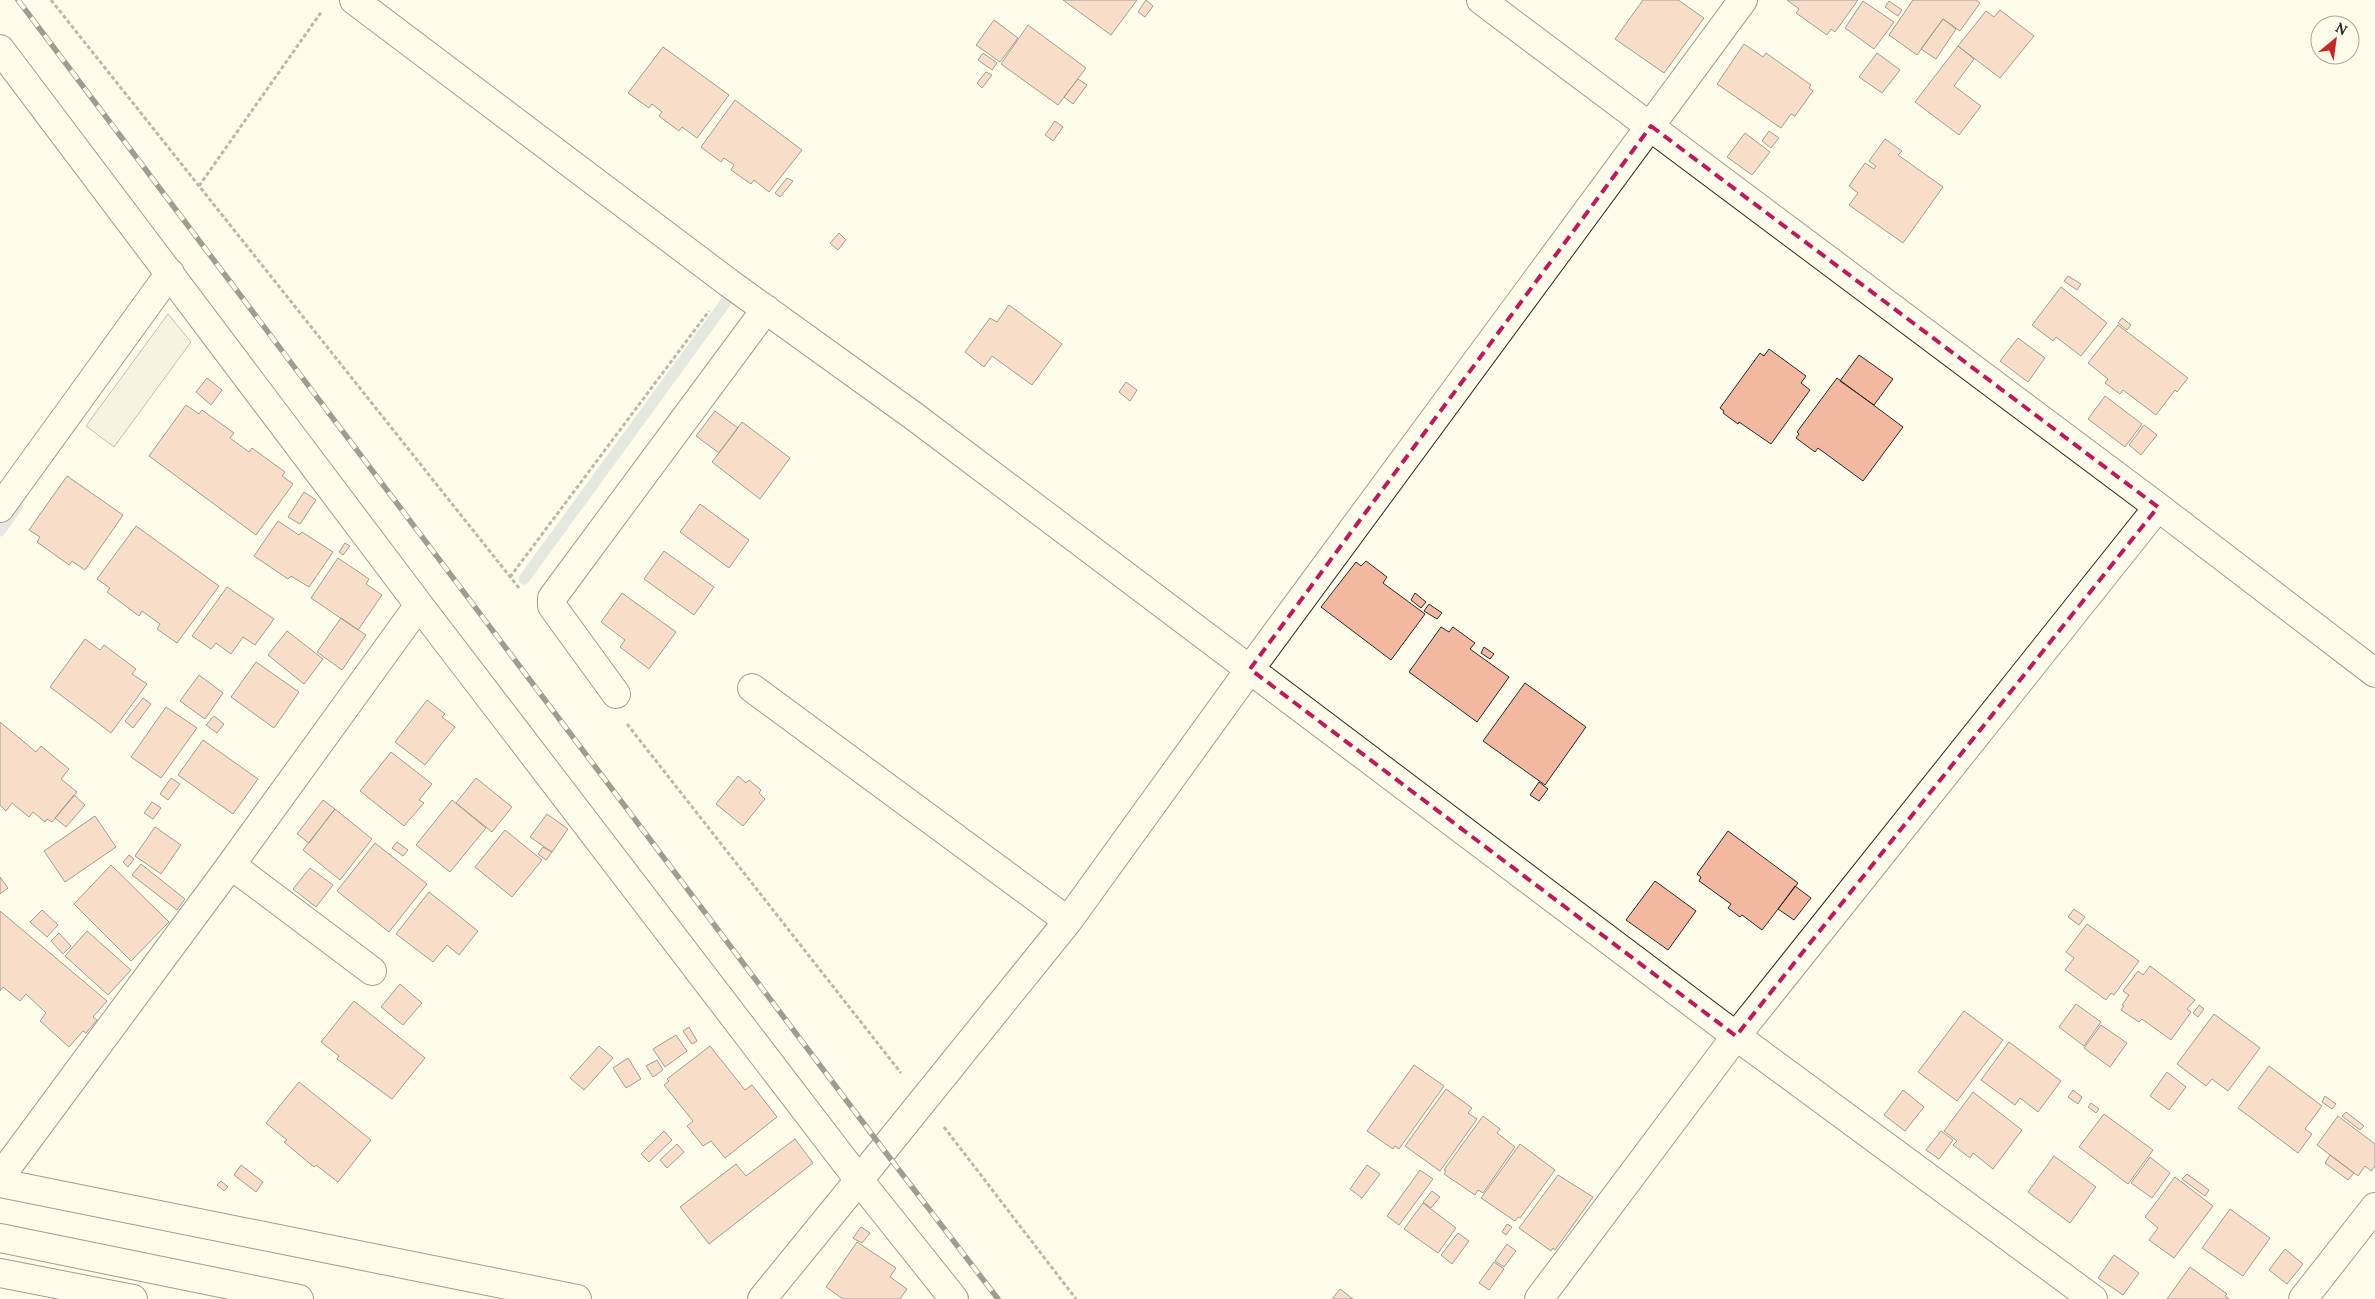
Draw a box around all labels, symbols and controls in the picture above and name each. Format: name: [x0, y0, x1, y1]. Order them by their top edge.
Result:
north arrow: [2310, 15, 2360, 65]
text: N: [2332, 18, 2351, 39]

